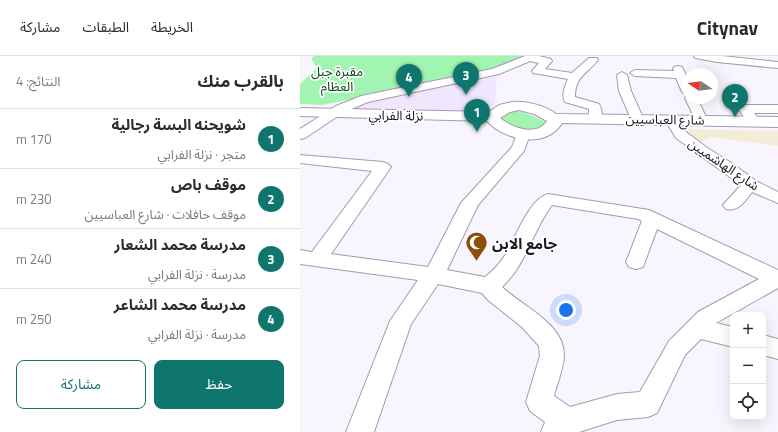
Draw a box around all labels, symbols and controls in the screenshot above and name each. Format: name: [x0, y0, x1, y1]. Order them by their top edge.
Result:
text: Citynav: [697, 13, 758, 42]
text: مشاركة: [20, 16, 60, 37]
text: الطبقات: [82, 16, 129, 37]
text: الخريطة: [151, 16, 193, 37]
park label: مقبرة جبل العظام: [311, 61, 363, 96]
pin: 3: [453, 62, 479, 95]
pin: 4: [396, 64, 422, 97]
text: بالقرب منك: [197, 68, 284, 94]
north arrow: [682, 68, 718, 104]
text: النتائج: 4: [16, 71, 60, 91]
pin: 2: [722, 84, 748, 117]
pin: 1: [464, 99, 490, 132]
street label: نزلة الفرابي: [368, 105, 424, 126]
street label: شارع العباسيين: [625, 108, 705, 131]
text: شويحنه البسة رجالية: [111, 113, 246, 136]
text: 170 m: [16, 129, 52, 149]
text: 1: [267, 129, 275, 149]
street label: شارع الهاشميين: [684, 133, 764, 196]
text: متجر · نزلة الفرابي: [158, 144, 246, 164]
text: موقف باص: [171, 173, 246, 196]
text: 230 m: [16, 189, 52, 209]
text: 2: [267, 189, 275, 209]
text: موقف حافلات · شارع العباسيين: [85, 204, 246, 224]
mosque icon: جامع الابن: [464, 230, 490, 263]
place label: جامع الابن: [492, 232, 558, 255]
text: مدرسة محمد الشعار: [114, 233, 246, 256]
text: 240 m: [16, 249, 52, 269]
text: 3: [267, 249, 275, 269]
text: مدرسة · نزلة الفرابي: [148, 264, 246, 284]
text: مدرسة محمد الشاعر: [114, 293, 246, 316]
your location: [556, 300, 576, 320]
text: 250 m: [16, 309, 52, 329]
text: 4: [267, 309, 275, 329]
map controls: [730, 312, 766, 420]
button: +: [730, 312, 766, 348]
text: مدرسة · نزلة الفرابي: [148, 324, 246, 344]
button: −: [730, 348, 766, 384]
button: مشاركة: [16, 360, 146, 409]
button: حفظ: [154, 360, 284, 409]
button: locate: [730, 384, 766, 420]

